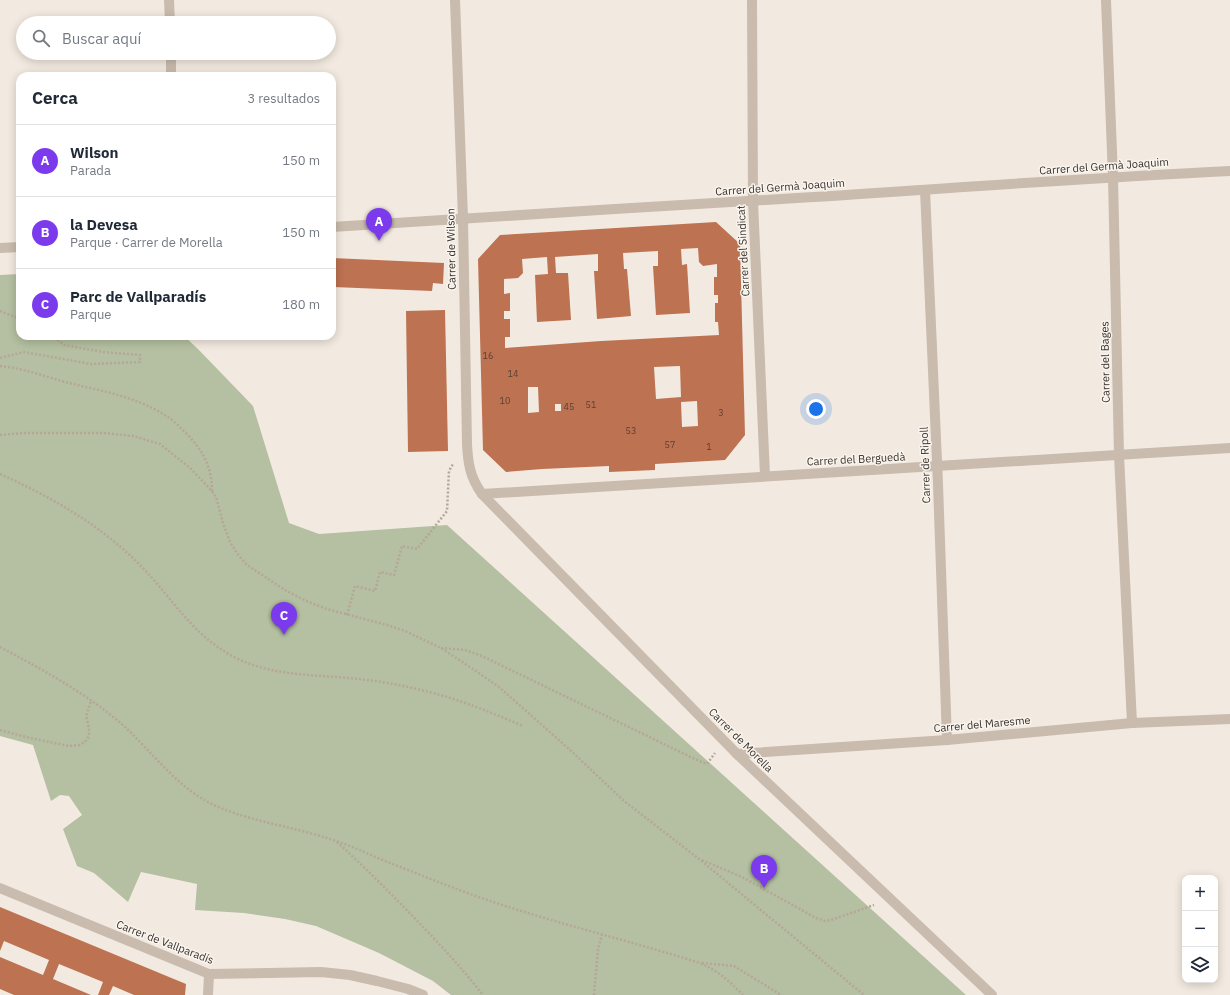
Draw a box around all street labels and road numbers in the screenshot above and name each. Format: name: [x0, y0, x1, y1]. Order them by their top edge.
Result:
street label: Carrer del Germà Joaquim: [1039, 154, 1169, 178]
street label: Carrer del Germà Joaquim: [715, 175, 845, 199]
street label: Carrer del Sindicat: [734, 205, 752, 297]
street label: Carrer de Wilson: [443, 208, 459, 290]
street label: Carrer del Bages: [1097, 321, 1113, 403]
street label: Carrer de Ripoll: [917, 426, 933, 504]
street label: Carrer del Berguedà: [806, 449, 906, 469]
street label: Carrer de Morella: [706, 705, 776, 775]
street label: Carrer del Maresme: [933, 713, 1031, 735]
street label: Carrer de Vallparadís: [114, 917, 216, 967]

